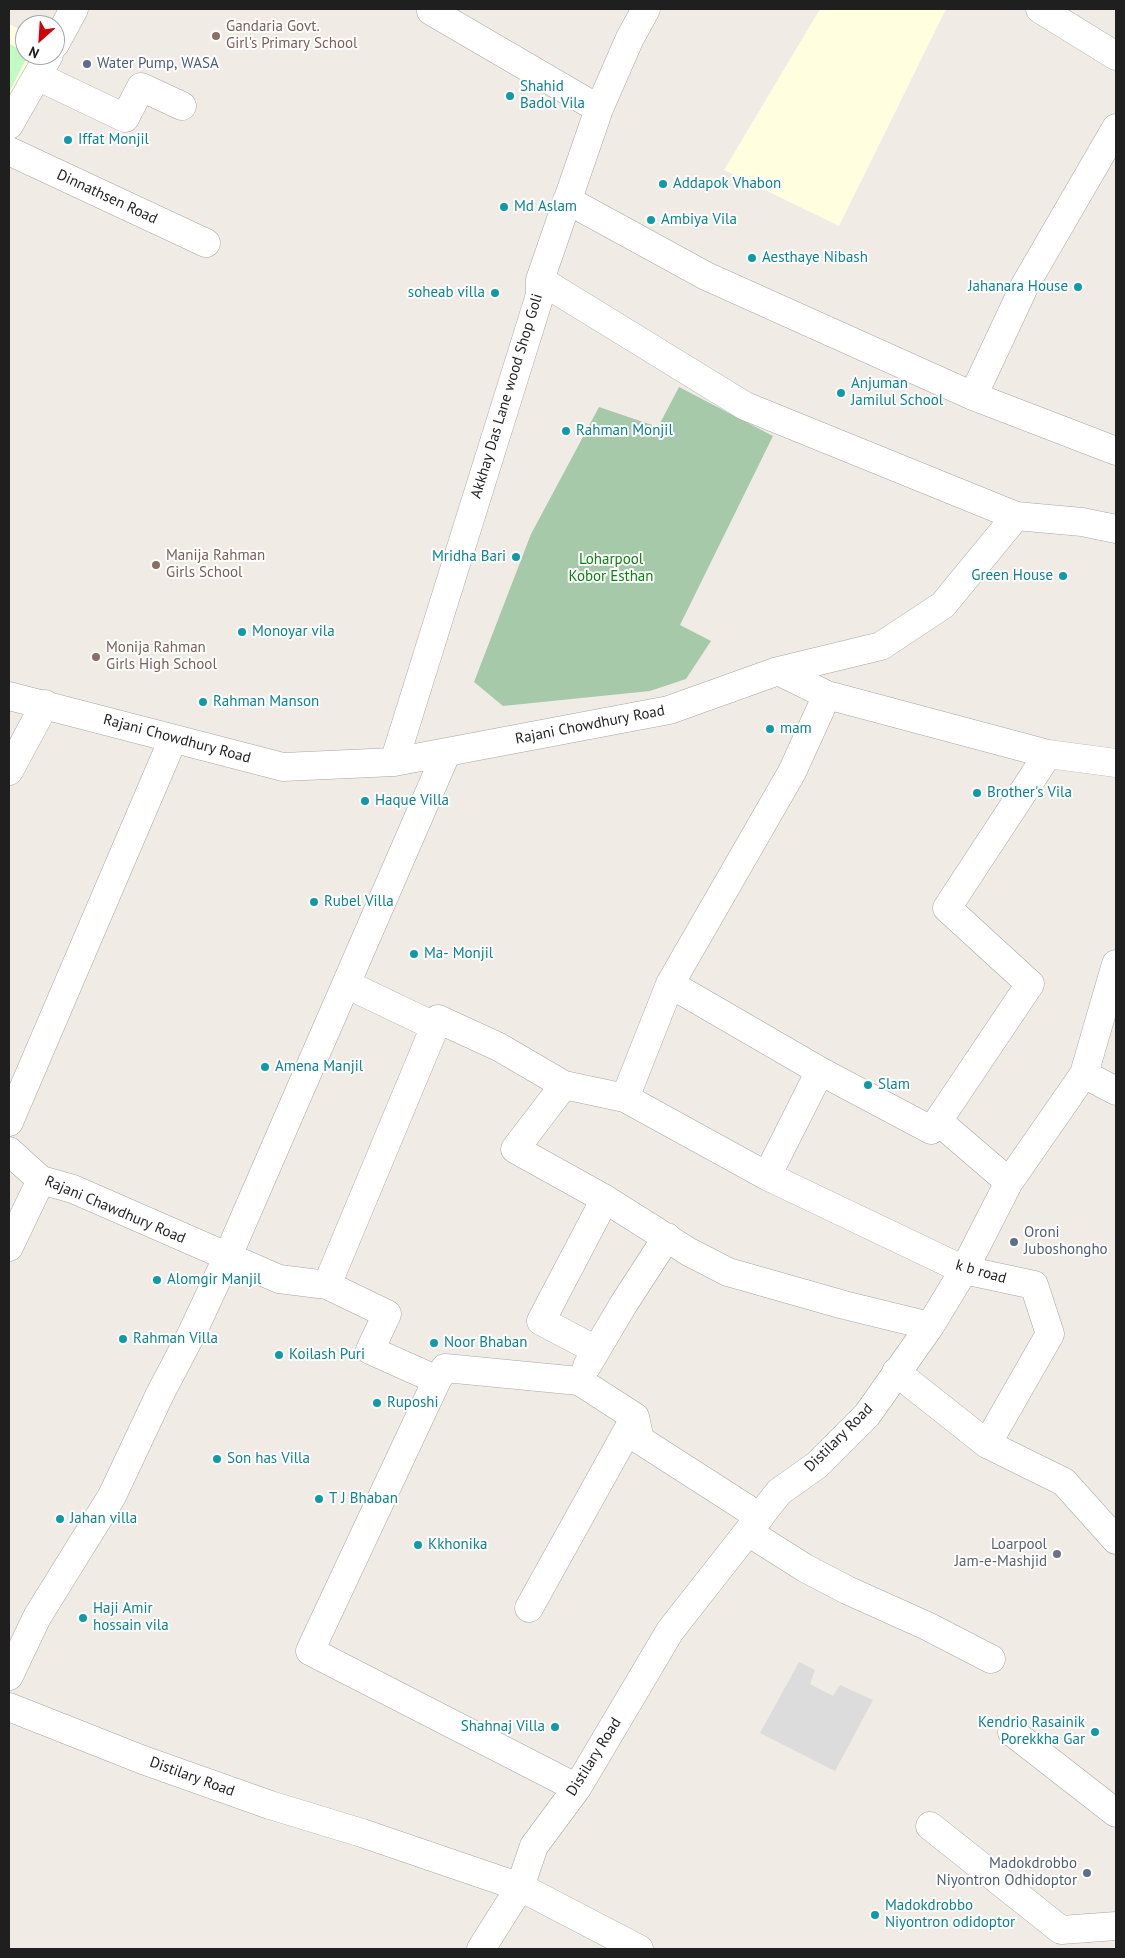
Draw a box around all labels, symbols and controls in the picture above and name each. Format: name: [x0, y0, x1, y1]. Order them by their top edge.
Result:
north arrow: [15, 15, 65, 65]
place label: Gandaria Govt. Girl's Primary School: [226, 18, 357, 53]
marker: Gandaria Govt. Girl's Primary School: [210, 30, 222, 42]
text: N: [26, 42, 42, 63]
place label: Water Pump, WASA: [97, 55, 219, 73]
marker: Water Pump, WASA: [81, 58, 93, 70]
place label: Shahid Badol Vila: [520, 78, 585, 113]
marker: Shahid Badol Vila: [504, 90, 516, 102]
place label: Iffat Monjil: [78, 131, 149, 149]
marker: Iffat Monjil: [62, 134, 74, 146]
street label: Dinnathsen Road: [54, 166, 160, 228]
place label: Addapok Vhabon: [673, 175, 781, 193]
marker: Addapok Vhabon: [657, 178, 669, 190]
place label: Md Aslam: [514, 198, 577, 216]
marker: Md Aslam: [498, 201, 510, 213]
place label: Ambiya Vila: [661, 211, 737, 229]
marker: Ambiya Vila: [645, 214, 657, 226]
place label: Aesthaye Nibash: [762, 249, 868, 267]
marker: Aesthaye Nibash: [746, 252, 758, 264]
place label: Jahanara House: [968, 278, 1068, 296]
marker: Jahanara House: [1072, 281, 1084, 293]
place label: soheab villa: [408, 284, 485, 302]
marker: soheab villa: [489, 287, 501, 299]
street label: Akkhay Das Lane wood Shop Goli: [467, 292, 547, 500]
place label: Anjuman Jamilul School: [851, 375, 943, 410]
marker: Anjuman Jamilul School: [835, 387, 847, 399]
place label: Rahman Monjil: [576, 422, 673, 440]
marker: Rahman Monjil: [560, 425, 572, 437]
place label: Manija Rahman Girls School: [166, 547, 265, 582]
place label: Mridha Bari: [432, 548, 506, 566]
marker: Mridha Bari: [510, 551, 522, 563]
park label: Loharpool Kobor Esthan: [568, 551, 654, 586]
marker: Manija Rahman Girls School: [150, 559, 162, 571]
place label: Green House: [971, 567, 1053, 585]
marker: Green House: [1057, 570, 1069, 582]
place label: Monoyar vila: [252, 623, 335, 641]
marker: Monoyar vila: [236, 626, 248, 638]
place label: Monija Rahman Girls High School: [106, 639, 217, 674]
marker: Monija Rahman Girls High School: [90, 651, 102, 663]
place label: Rahman Manson: [213, 693, 319, 711]
marker: Rahman Manson: [197, 696, 209, 708]
street label: Rajani Chowdhury Road: [514, 702, 666, 748]
street label: Rajani Chowdhury Road: [101, 711, 253, 767]
place label: mam: [780, 720, 812, 738]
marker: mam: [764, 723, 776, 735]
place label: Brother's Vila: [987, 784, 1072, 802]
marker: Brother's Vila: [971, 787, 983, 799]
place label: Haque Villa: [375, 792, 449, 810]
marker: Haque Villa: [359, 795, 371, 807]
place label: Rubel Villa: [324, 893, 394, 911]
marker: Rubel Villa: [308, 896, 320, 908]
place label: Ma- Monjil: [424, 945, 493, 963]
marker: Ma- Monjil: [408, 948, 420, 960]
place label: Amena Manjil: [275, 1058, 363, 1076]
marker: Amena Manjil: [259, 1061, 271, 1073]
place label: Slam: [878, 1076, 910, 1094]
marker: Slam: [862, 1079, 874, 1091]
street label: Rajani Chawdhury Road: [42, 1172, 188, 1248]
place label: Oroni Juboshongho: [1024, 1224, 1108, 1259]
marker: Oroni Juboshongho: [1008, 1236, 1020, 1248]
street label: k b road: [954, 1256, 1008, 1288]
place label: Alomgir Manjil: [167, 1271, 261, 1289]
marker: Alomgir Manjil: [151, 1274, 163, 1286]
place label: Rahman Villa: [133, 1330, 218, 1348]
marker: Rahman Villa: [117, 1333, 129, 1345]
place label: Noor Bhaban: [444, 1334, 527, 1352]
marker: Noor Bhaban: [428, 1337, 440, 1349]
place label: Koilash Puri: [289, 1346, 365, 1364]
marker: Koilash Puri: [273, 1349, 285, 1361]
place label: Ruposhi: [387, 1394, 439, 1412]
marker: Ruposhi: [371, 1397, 383, 1409]
street label: Distilary Road: [801, 1400, 877, 1476]
place label: Son has Villa: [227, 1450, 310, 1468]
marker: Son has Villa: [211, 1453, 223, 1465]
place label: T J Bhaban: [329, 1490, 398, 1508]
marker: T J Bhaban: [313, 1493, 325, 1505]
place label: Jahan villa: [70, 1510, 137, 1528]
marker: Jahan villa: [54, 1513, 66, 1525]
place label: Kkhonika: [428, 1536, 487, 1554]
place label: Loarpool Jam-e-Mashjid: [955, 1536, 1047, 1571]
marker: Kkhonika: [412, 1539, 424, 1551]
marker: Loarpool Jam-e-Mashjid: [1051, 1548, 1063, 1560]
place label: Haji Amir hossain vila: [93, 1600, 169, 1635]
marker: Haji Amir hossain vila: [77, 1612, 89, 1624]
place label: Kendrio Rasainik Porekkha Gar: [978, 1714, 1085, 1749]
street label: Distilary Road: [563, 1715, 625, 1799]
place label: Shahnaj Villa: [461, 1718, 545, 1736]
marker: Shahnaj Villa: [549, 1721, 561, 1733]
marker: Kendrio Rasainik Porekkha Gar: [1089, 1726, 1101, 1738]
street label: Distilary Road: [147, 1753, 237, 1801]
place label: Madokdrobbo Niyontron Odhidoptor: [937, 1855, 1077, 1890]
marker: Madokdrobbo Niyontron Odhidoptor: [1081, 1867, 1093, 1879]
place label: Madokdrobbo Niyontron odidoptor: [885, 1897, 1015, 1932]
marker: Madokdrobbo Niyontron odidoptor: [869, 1909, 881, 1921]

